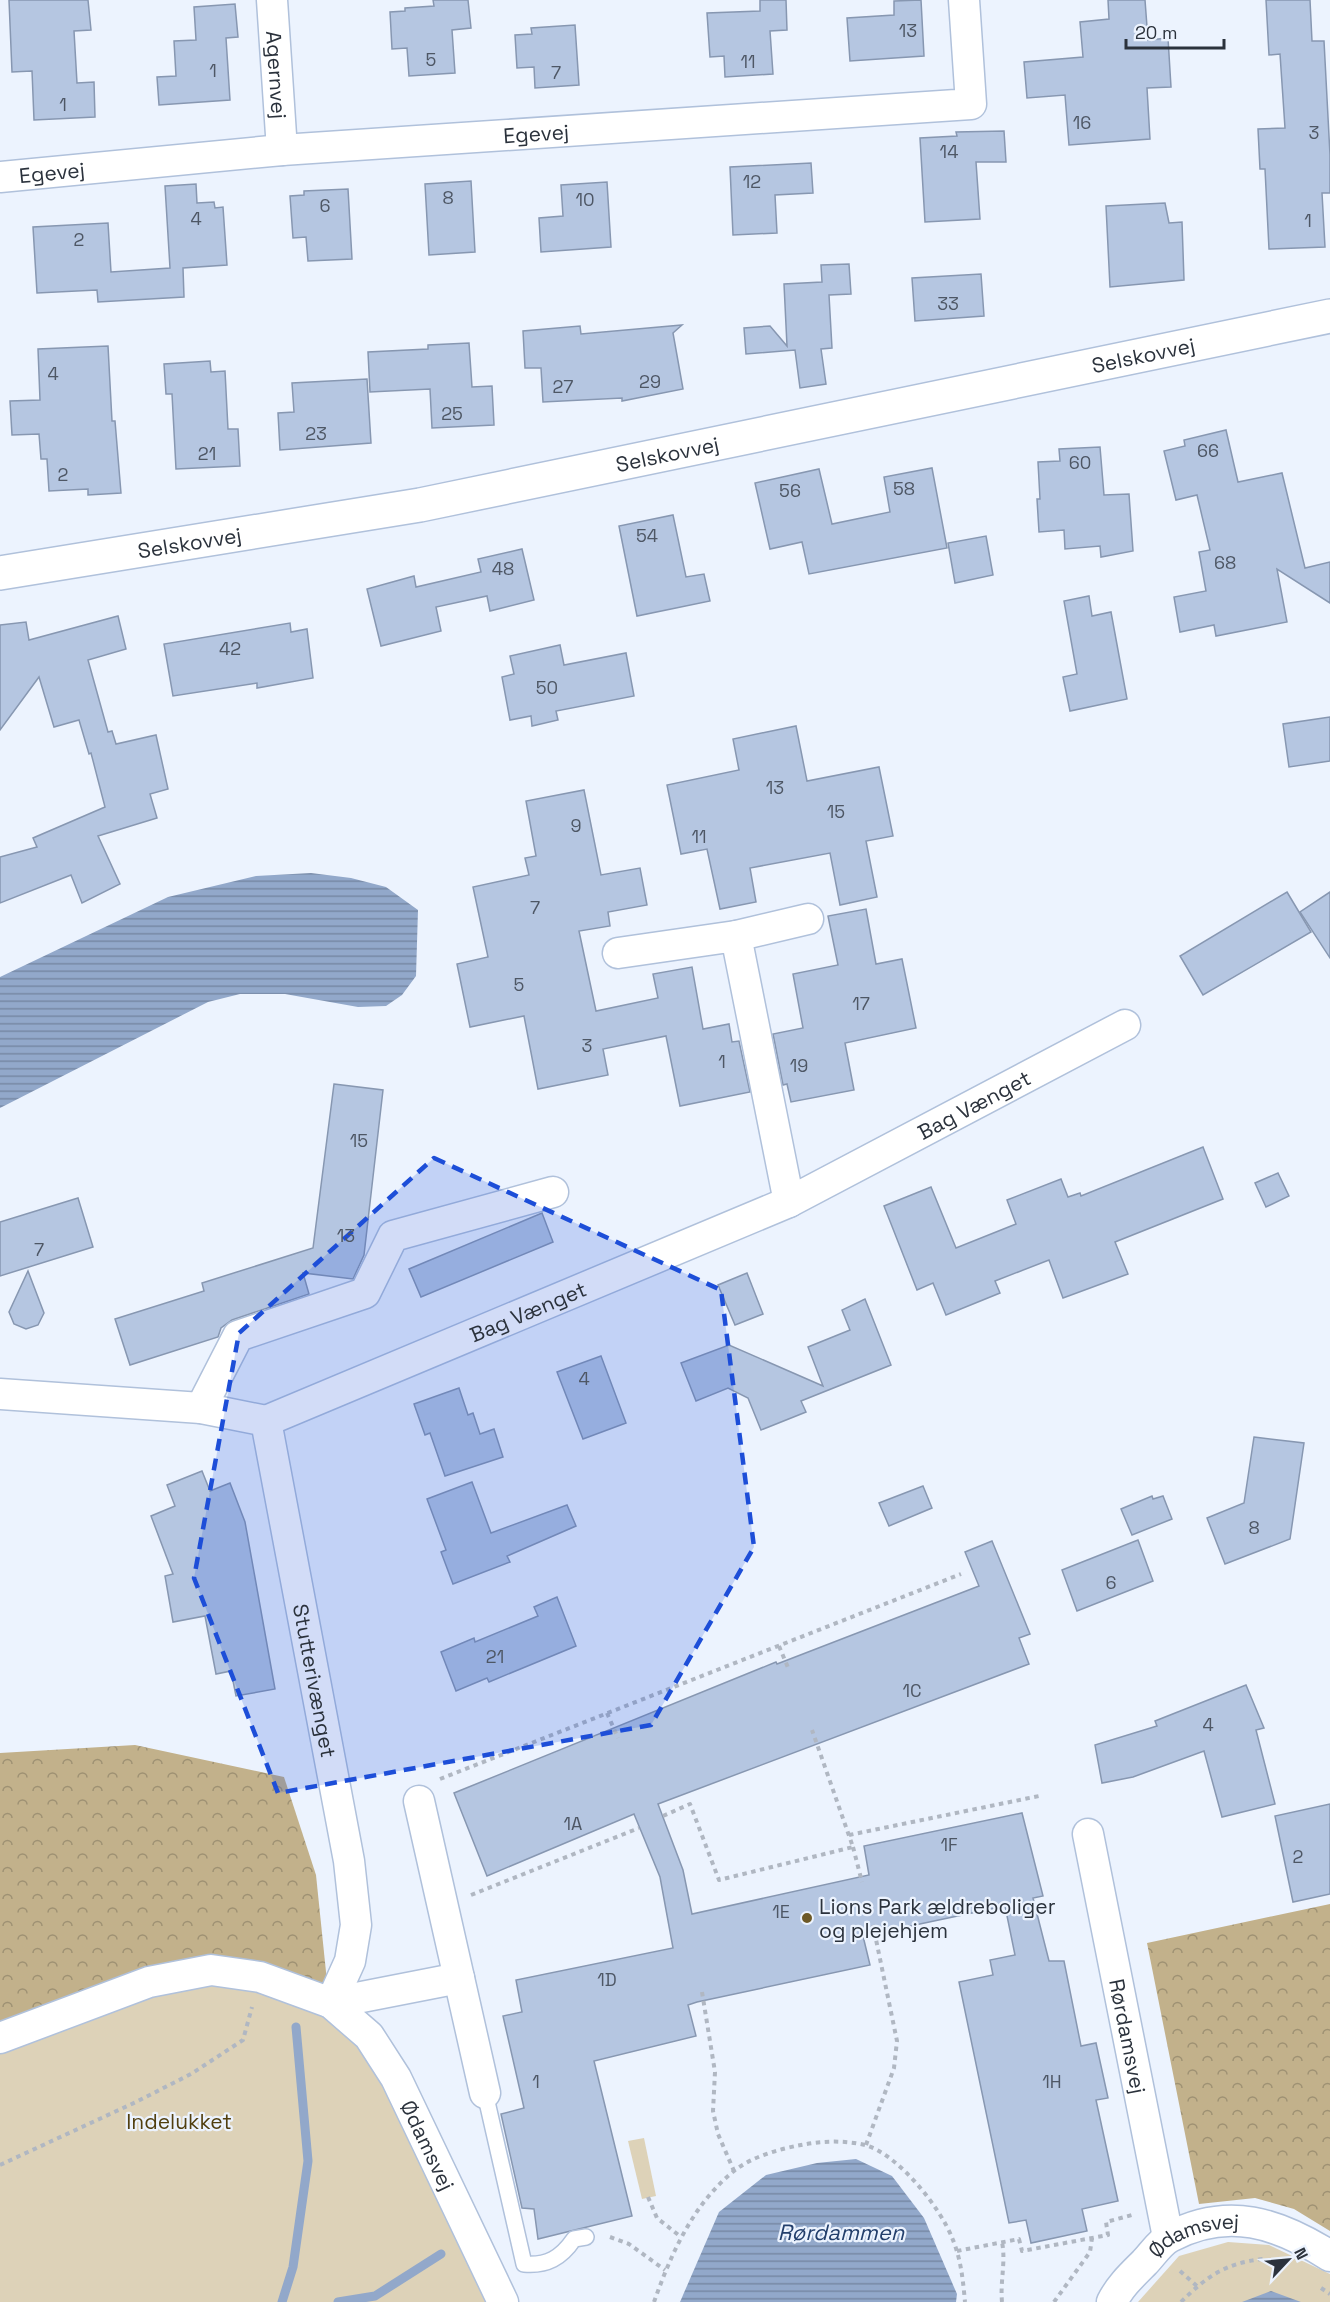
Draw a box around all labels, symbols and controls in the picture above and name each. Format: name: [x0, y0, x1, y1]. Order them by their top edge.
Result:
scale bar: [1126, 12, 1224, 50]
house number: 13: [899, 19, 917, 42]
text: 20 m: [1135, 21, 1178, 44]
street label: Agernvej: [261, 30, 293, 120]
house number: 5: [426, 48, 436, 71]
house number: 11: [740, 50, 756, 73]
house number: 1: [209, 59, 217, 82]
house number: 7: [551, 61, 561, 84]
house number: 1: [59, 93, 67, 116]
house number: 16: [1073, 111, 1091, 134]
street label: Egevej: [502, 117, 570, 149]
house number: 3: [1309, 121, 1319, 144]
house number: 14: [940, 140, 958, 163]
street label: Egevej: [18, 155, 86, 189]
house number: 12: [743, 170, 761, 193]
house number: 8: [442, 186, 454, 209]
house number: 10: [575, 188, 595, 211]
house number: 6: [319, 194, 331, 217]
house number: 4: [190, 207, 202, 230]
house number: 1: [1304, 209, 1312, 232]
house number: 2: [74, 228, 84, 251]
house number: 33: [937, 292, 959, 315]
street label: Selskovvej: [1089, 331, 1197, 379]
house number: 4: [47, 362, 59, 385]
house number: 29: [639, 370, 661, 393]
house number: 27: [553, 375, 573, 398]
house number: 25: [441, 402, 463, 425]
house number: 23: [305, 422, 327, 445]
street label: Selskovvej: [613, 430, 721, 478]
house number: 66: [1197, 439, 1219, 462]
house number: 21: [198, 442, 216, 465]
house number: 60: [1069, 451, 1091, 474]
house number: 2: [58, 463, 68, 486]
house number: 58: [893, 477, 915, 500]
house number: 56: [779, 479, 801, 502]
street label: Selskovvej: [136, 521, 243, 564]
house number: 54: [636, 524, 658, 547]
house number: 68: [1214, 551, 1236, 574]
house number: 48: [492, 557, 514, 580]
house number: 42: [219, 637, 241, 660]
house number: 50: [536, 676, 558, 699]
house number: 13: [766, 776, 784, 799]
house number: 15: [827, 800, 845, 823]
house number: 9: [570, 814, 582, 837]
house number: 11: [691, 825, 707, 848]
house number: 7: [530, 896, 540, 919]
house number: 5: [514, 973, 524, 996]
house number: 17: [852, 992, 870, 1015]
house number: 3: [582, 1034, 592, 1057]
house number: 1: [718, 1050, 726, 1073]
house number: 19: [790, 1054, 808, 1077]
street label: Bag Vænget: [913, 1064, 1035, 1145]
house number: 15: [350, 1129, 368, 1152]
house number: 13: [337, 1224, 355, 1247]
house number: 7: [34, 1238, 44, 1261]
street label: Bag Vænget: [466, 1275, 590, 1348]
house number: 4: [578, 1367, 590, 1390]
house number: 8: [1248, 1516, 1260, 1539]
house number: 6: [1105, 1571, 1117, 1594]
street label: Stutterivænget: [287, 1602, 343, 1760]
house number: 21: [486, 1645, 504, 1668]
house number: 1C: [902, 1679, 922, 1702]
house number: 4: [1202, 1713, 1214, 1736]
house number: 1A: [564, 1812, 582, 1835]
house number: 1F: [940, 1833, 958, 1856]
house number: 2: [1293, 1845, 1303, 1868]
place label: Lions Park ældreboliger og plejehjem: [819, 1893, 1056, 1944]
house number: 1E: [772, 1900, 790, 1923]
marker: Lions Park ældreboliger og plejehjem: [800, 1911, 814, 1925]
house number: 1D: [597, 1968, 617, 1991]
street label: Rørdamsvej: [1104, 1976, 1153, 2096]
house number: 1: [532, 2070, 540, 2093]
house number: 1H: [1042, 2070, 1062, 2093]
street label: Ødamsvej: [395, 2095, 461, 2195]
park label: Indelukket: [126, 2108, 232, 2135]
street label: Ødamsvej: [1142, 2207, 1240, 2263]
water label: Rørdammen: [778, 2218, 905, 2246]
north arrow: [1258, 2230, 1318, 2290]
text: N: [1289, 2244, 1313, 2263]

